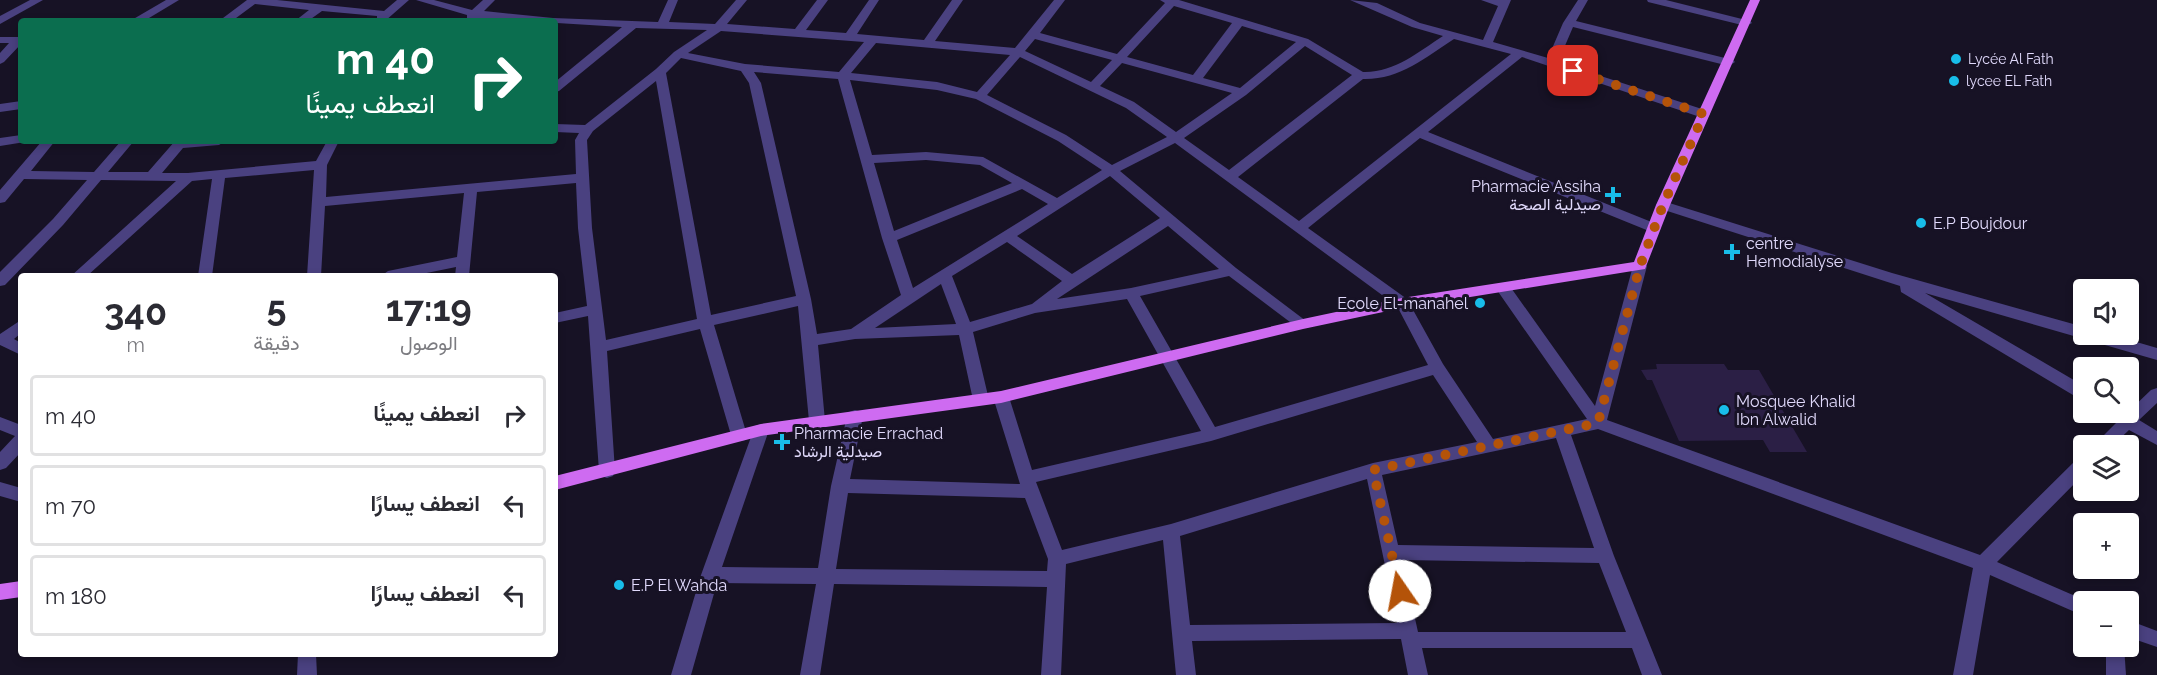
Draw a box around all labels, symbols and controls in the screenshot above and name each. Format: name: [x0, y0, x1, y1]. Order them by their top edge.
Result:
text: 40 m: [336, 35, 435, 84]
icon: right: [456, 42, 534, 120]
pin: [1547, 45, 1598, 96]
place label: Lycée Al Fath: [1968, 51, 2054, 67]
marker: Lycée Al Fath: [1949, 52, 1963, 66]
icon: arrive: [1556, 54, 1589, 87]
place label: lycee EL Fath: [1966, 73, 2052, 89]
marker: lycee EL Fath: [1947, 74, 1961, 88]
text: انعطف يمينًا: [306, 88, 435, 119]
place label: Pharmacie Assiha صيدلية الصحة: [1471, 177, 1601, 214]
marker: Pharmacie Assiha صيدلية الصحة: [1606, 188, 1620, 202]
place label: E.P Boujdour: [1933, 214, 2028, 233]
marker: E.P Boujdour: [1914, 216, 1928, 230]
place label: centre Hemodialyse: [1746, 234, 1843, 271]
marker: centre Hemodialyse: [1723, 243, 1741, 261]
map controls: [2073, 279, 2139, 657]
button: sound: [2073, 279, 2139, 345]
text: 5: [266, 287, 286, 329]
text: 17:19: [386, 287, 472, 329]
text: 340: [104, 291, 167, 333]
place label: Ecole El-manahel: [1337, 294, 1469, 313]
marker: Ecole El-manahel: [1473, 296, 1487, 310]
text: دقيقة: [253, 331, 300, 355]
text: الوصول: [400, 331, 458, 355]
text: m: [126, 333, 145, 357]
button: search: [2073, 357, 2139, 423]
place label: Mosquee Khalid Ibn Alwalid: [1736, 392, 1856, 429]
icon: right: [498, 399, 531, 432]
text: انعطف يمينًا: [373, 400, 480, 426]
text: 40 m: [45, 403, 96, 429]
marker: Mosquee Khalid Ibn Alwalid: [1717, 403, 1731, 417]
place label: Pharmacie Errachad صيدلية الرشاد: [794, 424, 943, 462]
marker: Pharmacie Errachad صيدلية الرشاد: [775, 435, 789, 449]
button: layers: [2073, 435, 2139, 501]
icon: left: [498, 489, 531, 522]
text: انعطف يسارًا: [371, 490, 480, 516]
text: 70 m: [45, 493, 96, 519]
button: +: [2073, 513, 2139, 579]
position arrow: [1368, 559, 1432, 623]
place label: E.P El Wahda: [631, 576, 727, 595]
marker: E.P El Wahda: [612, 578, 626, 592]
icon: left: [498, 579, 531, 612]
text: انعطف يسارًا: [371, 580, 480, 606]
text: 180 m: [45, 583, 107, 609]
button: −: [2073, 591, 2139, 657]

